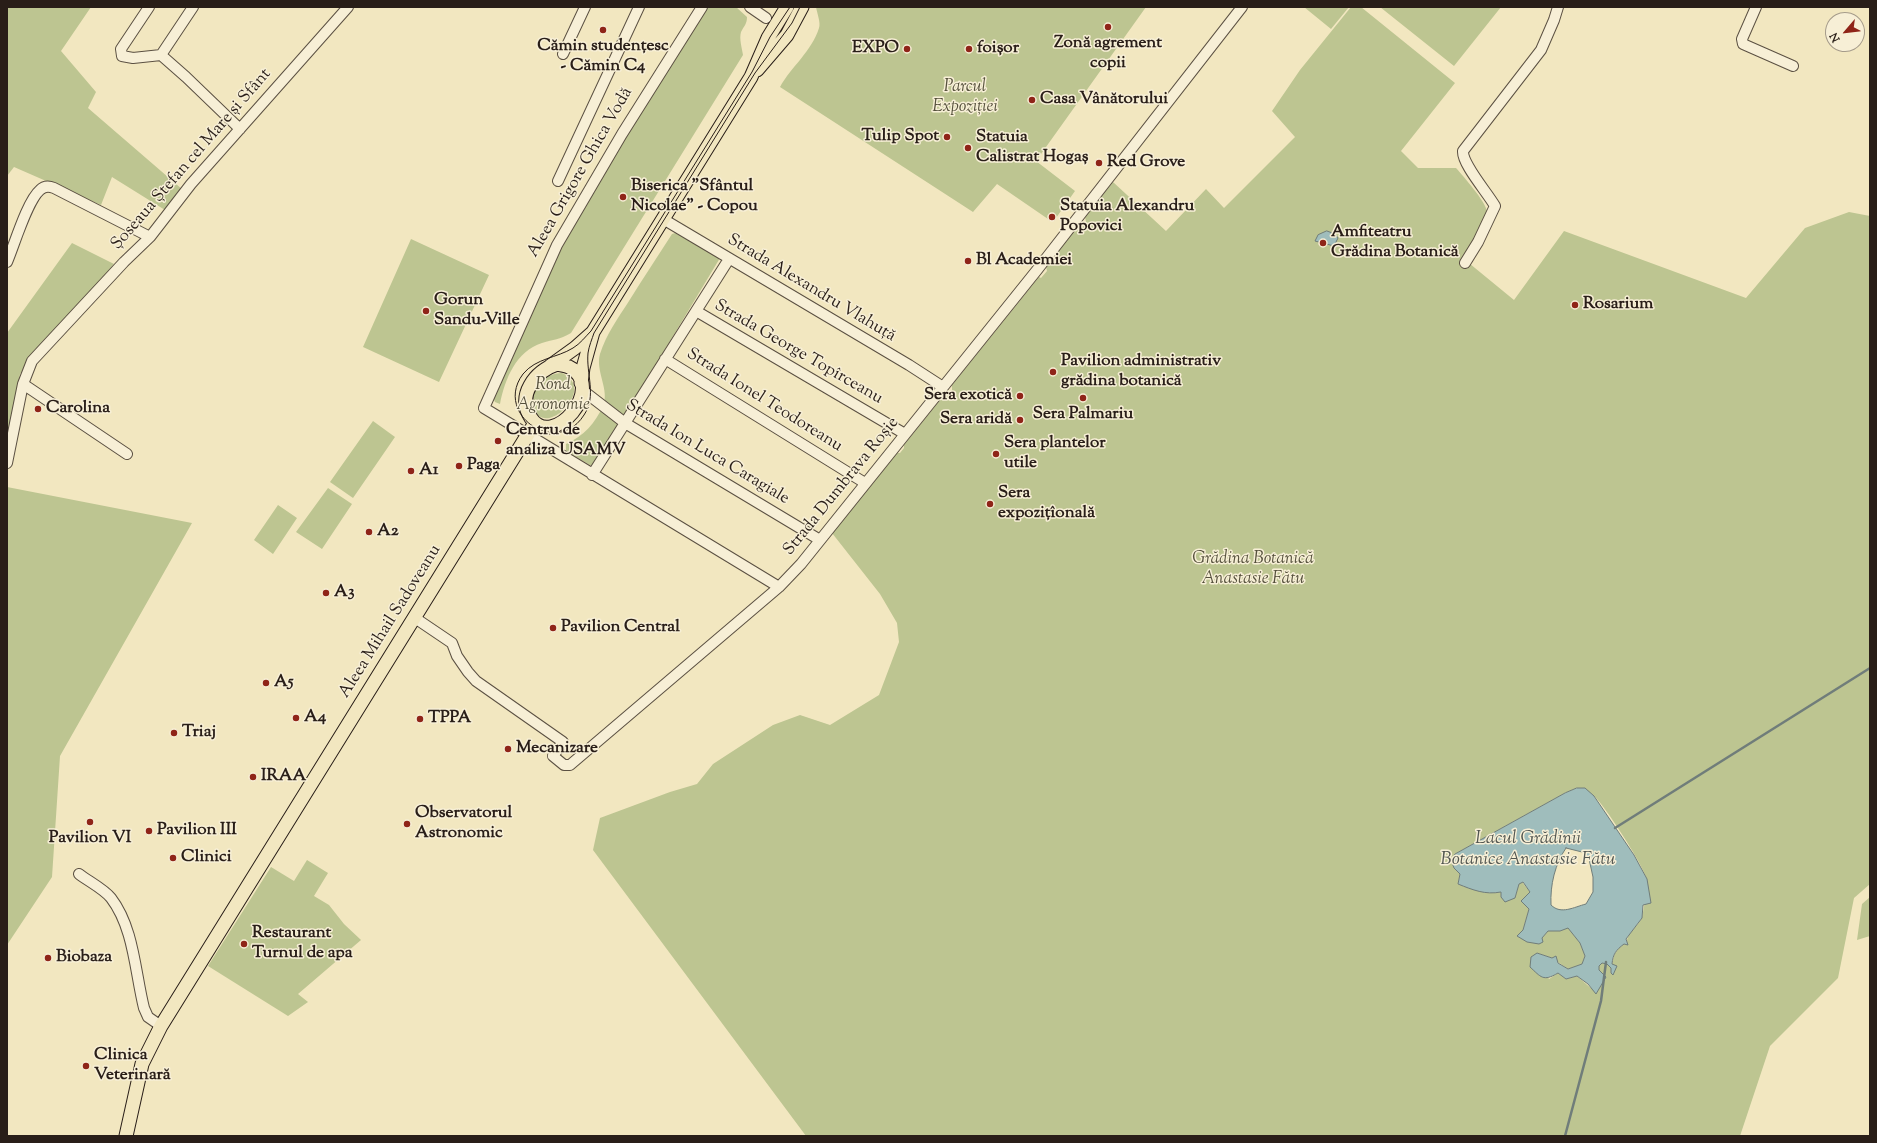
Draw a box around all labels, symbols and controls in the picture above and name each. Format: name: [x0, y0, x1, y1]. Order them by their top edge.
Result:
north arrow: [1825, 12, 1865, 52]
marker: Zonă agrement copii: [1103, 22, 1113, 32]
marker: Cămin studențesc - Cămin C4: [598, 25, 608, 35]
text: N: [1826, 30, 1844, 45]
place label: Zonă agrement copii: [1054, 34, 1162, 74]
place label: Cămin studențesc - Cămin C4: [537, 37, 669, 77]
place label: EXPO: [852, 39, 899, 59]
place label: foișor: [977, 39, 1019, 59]
marker: EXPO: [902, 44, 912, 54]
marker: foișor: [964, 44, 974, 54]
street label: Șoseaua Ștefan cel Mare și Sfânt: [108, 65, 276, 255]
park label: Parcul Expoziției: [932, 78, 998, 118]
street label: Aleea Grigore Ghica Vodă: [524, 84, 638, 262]
place label: Casa Vânătorului: [1040, 90, 1168, 110]
marker: Casa Vânătorului: [1027, 95, 1037, 105]
place label: Tulip Spot: [862, 127, 939, 147]
place label: Statuia Calistrat Hogaș: [976, 128, 1088, 168]
marker: Tulip Spot: [942, 132, 952, 142]
marker: Statuia Calistrat Hogaș: [963, 143, 973, 153]
place label: Red Grove: [1107, 153, 1185, 173]
marker: Red Grove: [1094, 158, 1104, 168]
place label: Biserica "Sfântul Nicolae" - Copou: [631, 177, 758, 217]
marker: Biserica "Sfântul Nicolae" - Copou: [618, 192, 628, 202]
place label: Statuia Alexandru Popovici: [1060, 197, 1194, 237]
marker: Statuia Alexandru Popovici: [1047, 212, 1057, 222]
place label: Amfiteatru Grădina Botanică: [1331, 223, 1459, 263]
street label: Strada Alexandru Vlahuță: [723, 231, 899, 347]
marker: Amfiteatru Grădina Botanică: [1318, 238, 1328, 248]
place label: Bl Academiei: [976, 251, 1072, 271]
marker: Bl Academiei: [963, 256, 973, 266]
place label: Gorun Sandu-Ville: [434, 291, 520, 331]
place label: Rosarium: [1583, 295, 1653, 315]
street label: Strada George Topîrceanu: [710, 296, 886, 410]
marker: Rosarium: [1570, 300, 1580, 310]
marker: Gorun Sandu-Ville: [421, 306, 431, 316]
street label: Strada Ionel Teodoreanu: [682, 345, 846, 457]
place label: Pavilion administrativ grădina botanică: [1061, 352, 1221, 392]
marker: Pavilion administrativ grădina botanică: [1048, 367, 1058, 377]
park label: Rond Agronomie: [516, 376, 590, 416]
place label: Sera exotică: [924, 386, 1012, 406]
marker: Sera exotică: [1015, 391, 1025, 401]
marker: Sera Palmariu: [1078, 393, 1088, 403]
street label: Strada Ion Luca Caragiale: [622, 396, 792, 510]
place label: Carolina: [46, 399, 110, 419]
marker: Carolina: [33, 404, 43, 414]
place label: Sera Palmariu: [1033, 405, 1133, 425]
place label: Sera aridă: [940, 410, 1012, 430]
street label: Strada Dumbrava Roșie: [780, 414, 904, 560]
marker: Sera aridă: [1015, 415, 1025, 425]
place label: Centru de analiza USAMV: [506, 421, 626, 461]
place label: Sera plantelor utile: [1004, 434, 1106, 474]
marker: Centru de analiza USAMV: [493, 436, 503, 446]
marker: Sera plantelor utile: [991, 449, 1001, 459]
place label: Paga: [467, 456, 500, 476]
place label: A1: [419, 461, 439, 481]
marker: Paga: [454, 461, 464, 471]
marker: A1: [406, 466, 416, 476]
place label: Sera expozițîonală: [998, 484, 1095, 524]
marker: Sera expozițîonală: [985, 499, 995, 509]
place label: A2: [377, 522, 399, 542]
marker: A2: [364, 527, 374, 537]
street label: Aleea Mihail Sadoveanu: [335, 542, 447, 702]
park label: Grădina Botanică Anastasie Fătu: [1192, 550, 1314, 590]
place label: A3: [334, 583, 355, 603]
marker: A3: [321, 588, 331, 598]
place label: Pavilion Central: [561, 618, 680, 638]
marker: Pavilion Central: [548, 623, 558, 633]
place label: A5: [274, 673, 294, 693]
marker: A5: [261, 678, 271, 688]
place label: A4: [304, 708, 326, 728]
place label: TPPA: [428, 709, 471, 729]
marker: A4: [291, 713, 301, 723]
marker: TPPA: [415, 714, 425, 724]
place label: Triaj: [182, 723, 216, 743]
marker: Triaj: [169, 728, 179, 738]
place label: Mecanizare: [516, 739, 598, 759]
marker: Mecanizare: [503, 744, 513, 754]
place label: IRAA: [261, 767, 306, 787]
marker: IRAA: [248, 772, 258, 782]
place label: Observatorul Astronomic: [415, 804, 512, 844]
marker: Pavilion VI: [85, 817, 95, 827]
marker: Observatorul Astronomic: [402, 819, 412, 829]
place label: Pavilion III: [157, 821, 237, 841]
marker: Pavilion III: [144, 826, 154, 836]
place label: Pavilion VI: [49, 829, 131, 849]
water label: Lacul Grădinii Botanice Anastasie Fătu: [1441, 829, 1615, 872]
place label: Clinici: [181, 848, 232, 868]
marker: Clinici: [168, 853, 178, 863]
place label: Restaurant Turnul de apa: [252, 924, 353, 964]
marker: Restaurant Turnul de apa: [239, 939, 249, 949]
place label: Biobaza: [56, 948, 112, 968]
marker: Biobaza: [43, 953, 53, 963]
place label: Clinica Veterinară: [94, 1046, 171, 1086]
marker: Clinica Veterinară: [81, 1061, 91, 1071]

